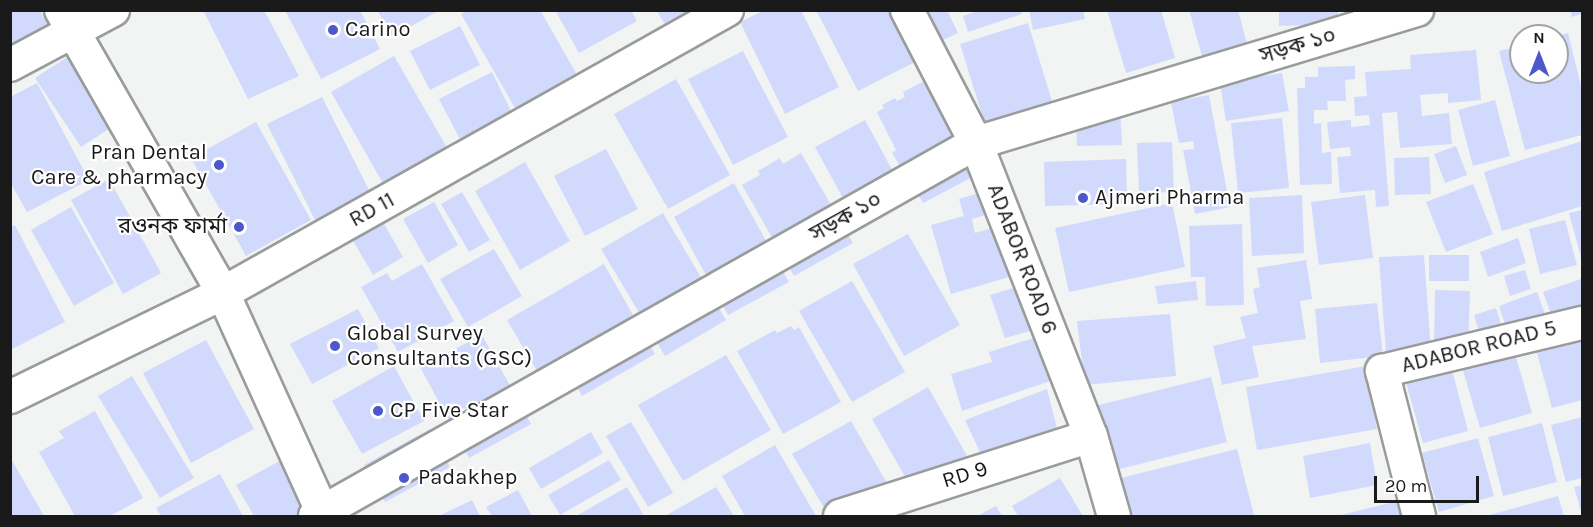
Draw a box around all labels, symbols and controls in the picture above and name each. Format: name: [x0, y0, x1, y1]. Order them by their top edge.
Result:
place label: Carino: [345, 17, 410, 43]
marker: Carino: [326, 23, 340, 37]
street label: সড়ক ১০: [1257, 23, 1339, 69]
north arrow: [1509, 24, 1569, 84]
text: N: [1533, 28, 1545, 47]
place label: Pran Dental Care & pharmacy: [31, 139, 207, 190]
marker: Pran Dental Care & pharmacy: [212, 158, 226, 172]
street label: ADABOR ROAD 6: [981, 180, 1063, 338]
place label: Ajmeri Pharma: [1095, 185, 1244, 211]
street label: সড়ক ১০: [805, 186, 887, 248]
street label: RD 11: [345, 187, 399, 233]
marker: Ajmeri Pharma: [1076, 191, 1090, 205]
place label: রওনক ফার্মা: [118, 214, 227, 240]
marker: রওনক ফার্মা: [232, 220, 246, 234]
street label: ADABOR ROAD 5: [1399, 315, 1559, 379]
place label: Global Survey Consultants (GSC): [347, 320, 532, 372]
marker: Global Survey Consultants (GSC): [328, 339, 342, 353]
place label: CP Five Star: [390, 398, 508, 424]
marker: CP Five Star: [371, 404, 385, 418]
street label: RD 9: [939, 456, 991, 494]
scale bar: [1377, 464, 1482, 502]
place label: Padakhep: [418, 465, 517, 491]
marker: Padakhep: [395, 469, 413, 487]
text: 20 m: [1385, 475, 1427, 497]

